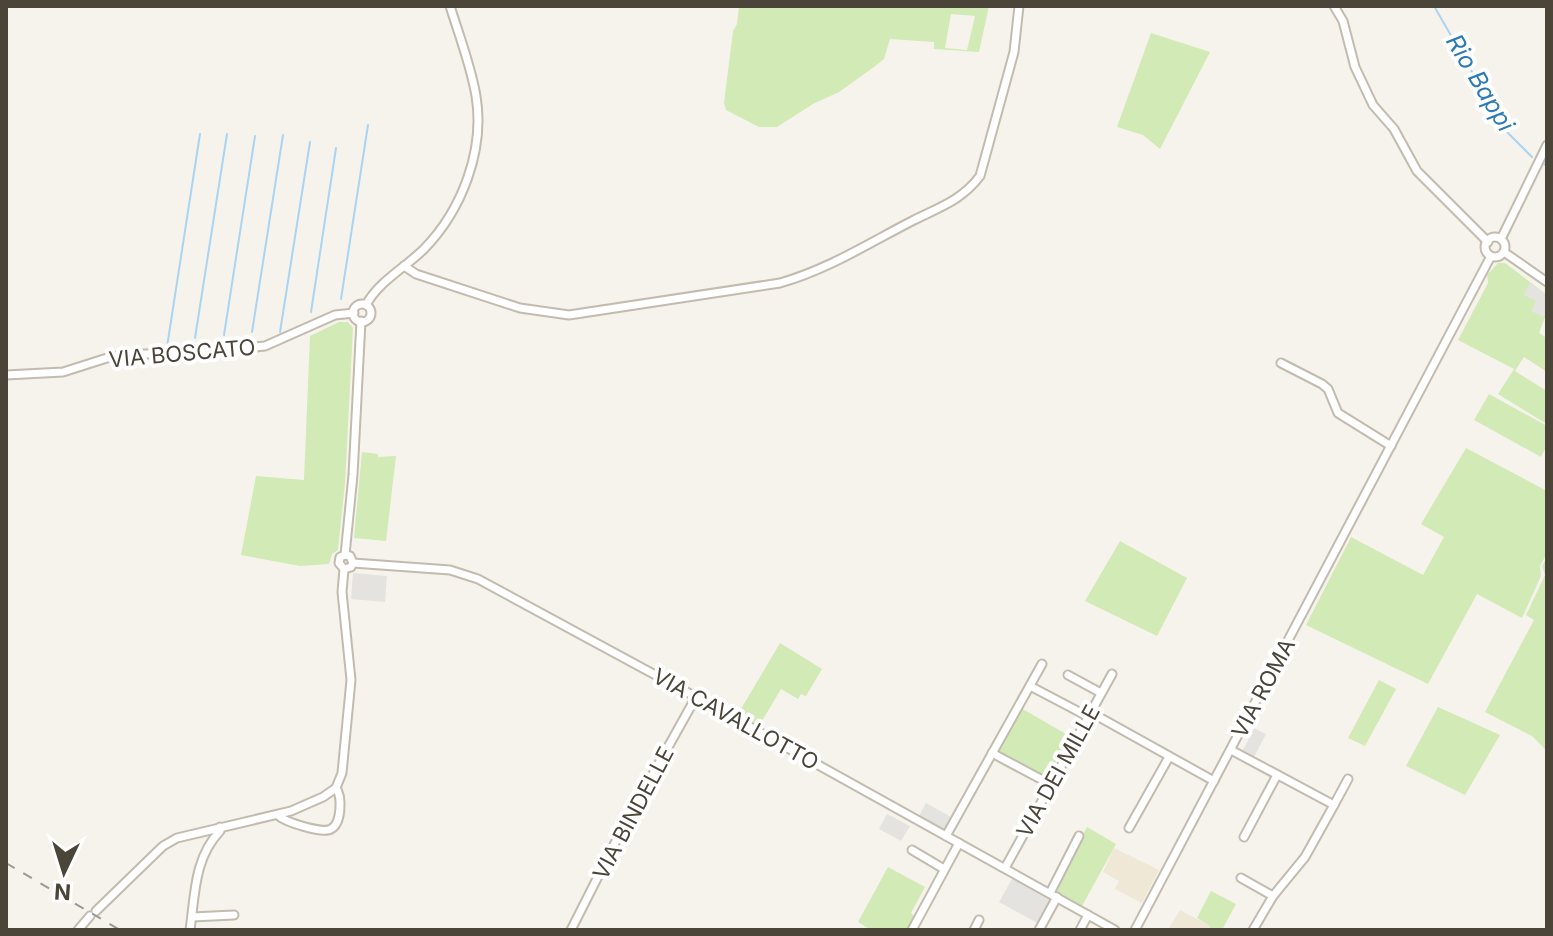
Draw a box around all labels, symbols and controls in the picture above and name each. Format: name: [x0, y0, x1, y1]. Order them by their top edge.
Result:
water label: Rio Bappi: [1440, 29, 1521, 138]
street label: VIA BOSCATO: [108, 334, 256, 372]
street label: VIA ROMA: [1226, 634, 1300, 742]
street label: VIA CAVALLOTTO: [649, 663, 823, 775]
street label: VIA DEI MILLE: [1011, 700, 1105, 842]
street label: VIA BINDELLE: [587, 742, 679, 884]
north arrow: [24, 832, 104, 912]
text: N: [53, 878, 72, 906]

